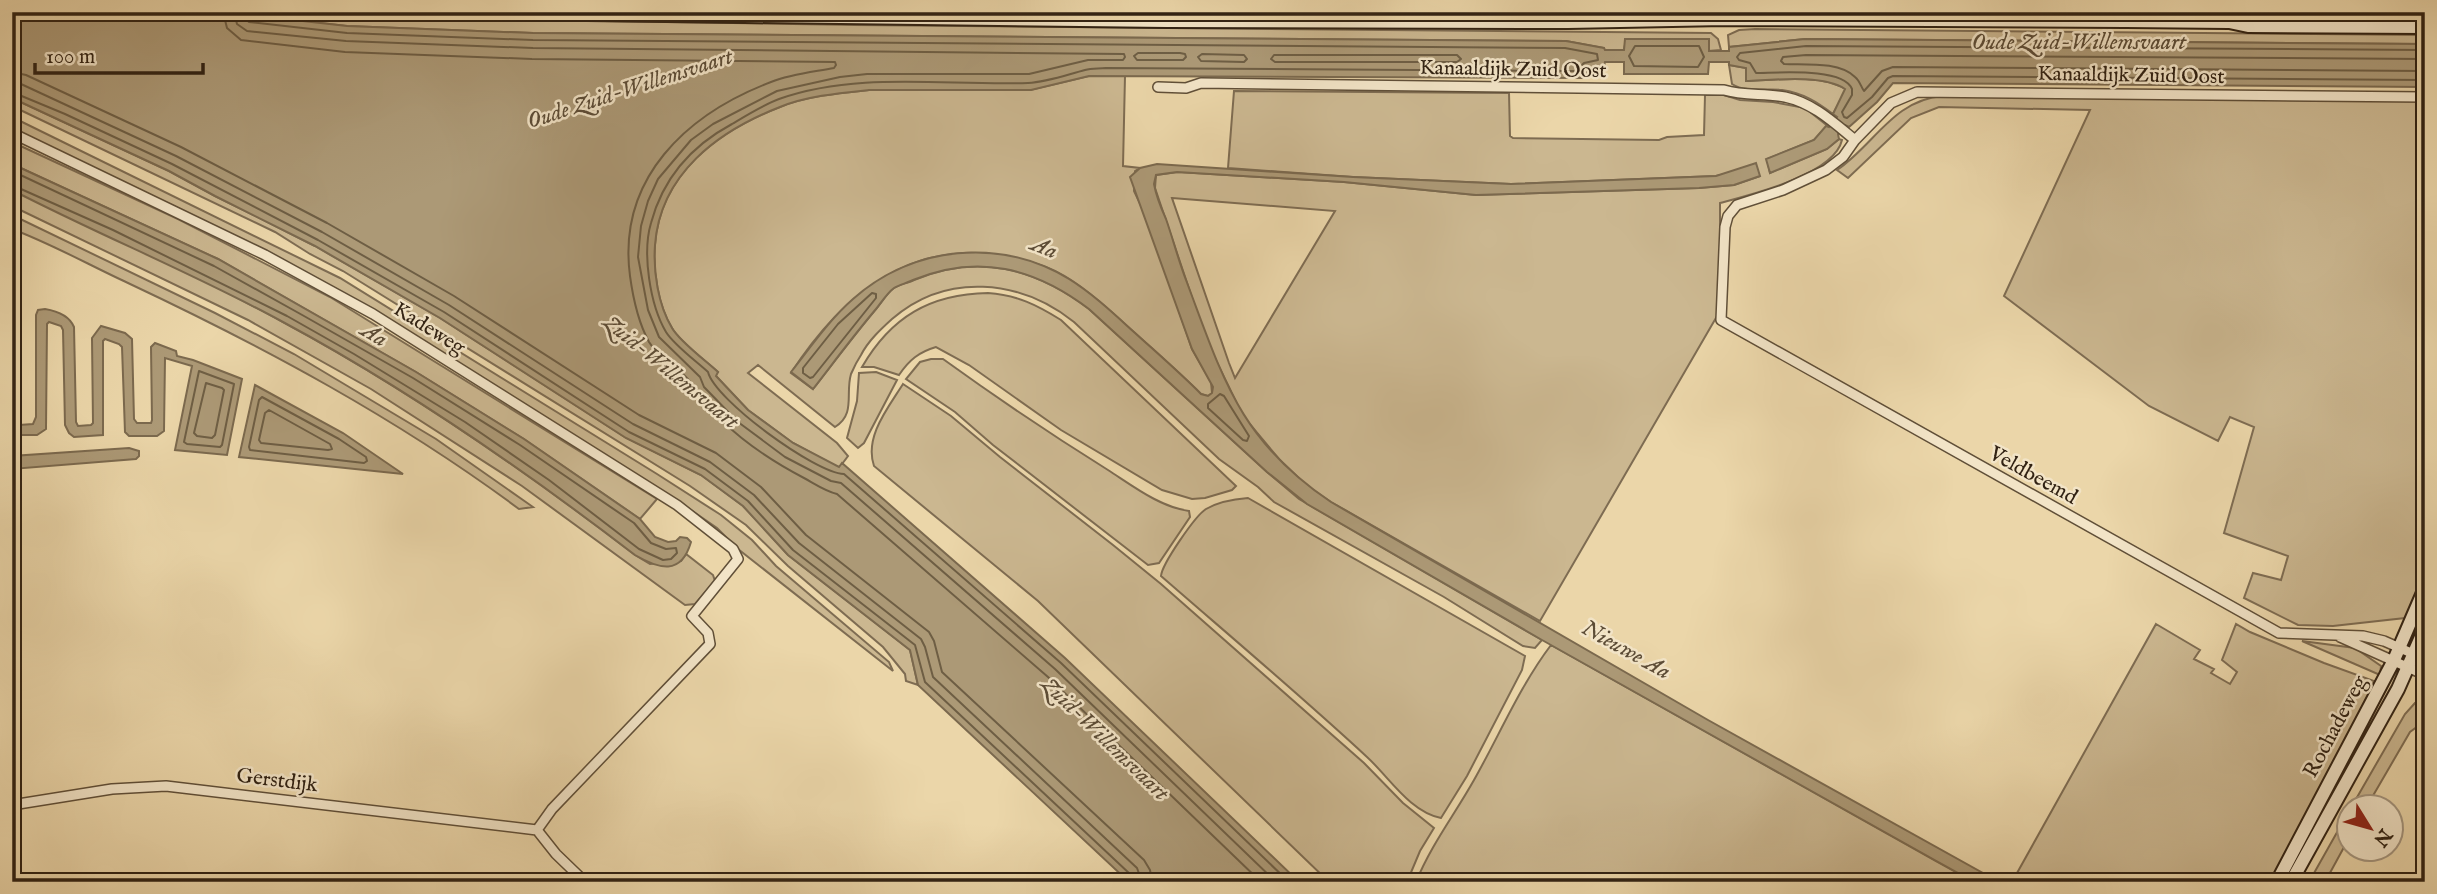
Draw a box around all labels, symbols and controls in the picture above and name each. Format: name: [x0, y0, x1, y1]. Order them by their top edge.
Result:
water label: Oude Zuid-Willemsvaart: [1972, 28, 2188, 58]
scale bar: [35, 32, 203, 76]
water label: Oude Zuid-Willemsvaart: [523, 42, 738, 137]
text: 100 m: [46, 44, 95, 71]
street label: Kanaaldijk Zuid Oost: [1419, 55, 1607, 85]
street label: Kanaaldijk Zuid Oost: [2037, 61, 2225, 91]
water label: Aa: [1025, 229, 1062, 266]
street label: Kadeweg: [388, 296, 471, 362]
water label: Zuid-Willemsvaart: [595, 307, 746, 438]
water label: Aa: [354, 315, 393, 354]
street label: Veldbeemd: [1983, 440, 2083, 512]
water label: Nieuwe Aa: [1576, 614, 1676, 686]
water label: Zuid-Willemsvaart: [1033, 669, 1176, 809]
street label: Rochadeweg: [2298, 671, 2375, 783]
street label: Gerstdijk: [235, 763, 320, 799]
north arrow: [2336, 792, 2406, 862]
text: N: [2367, 822, 2397, 851]

